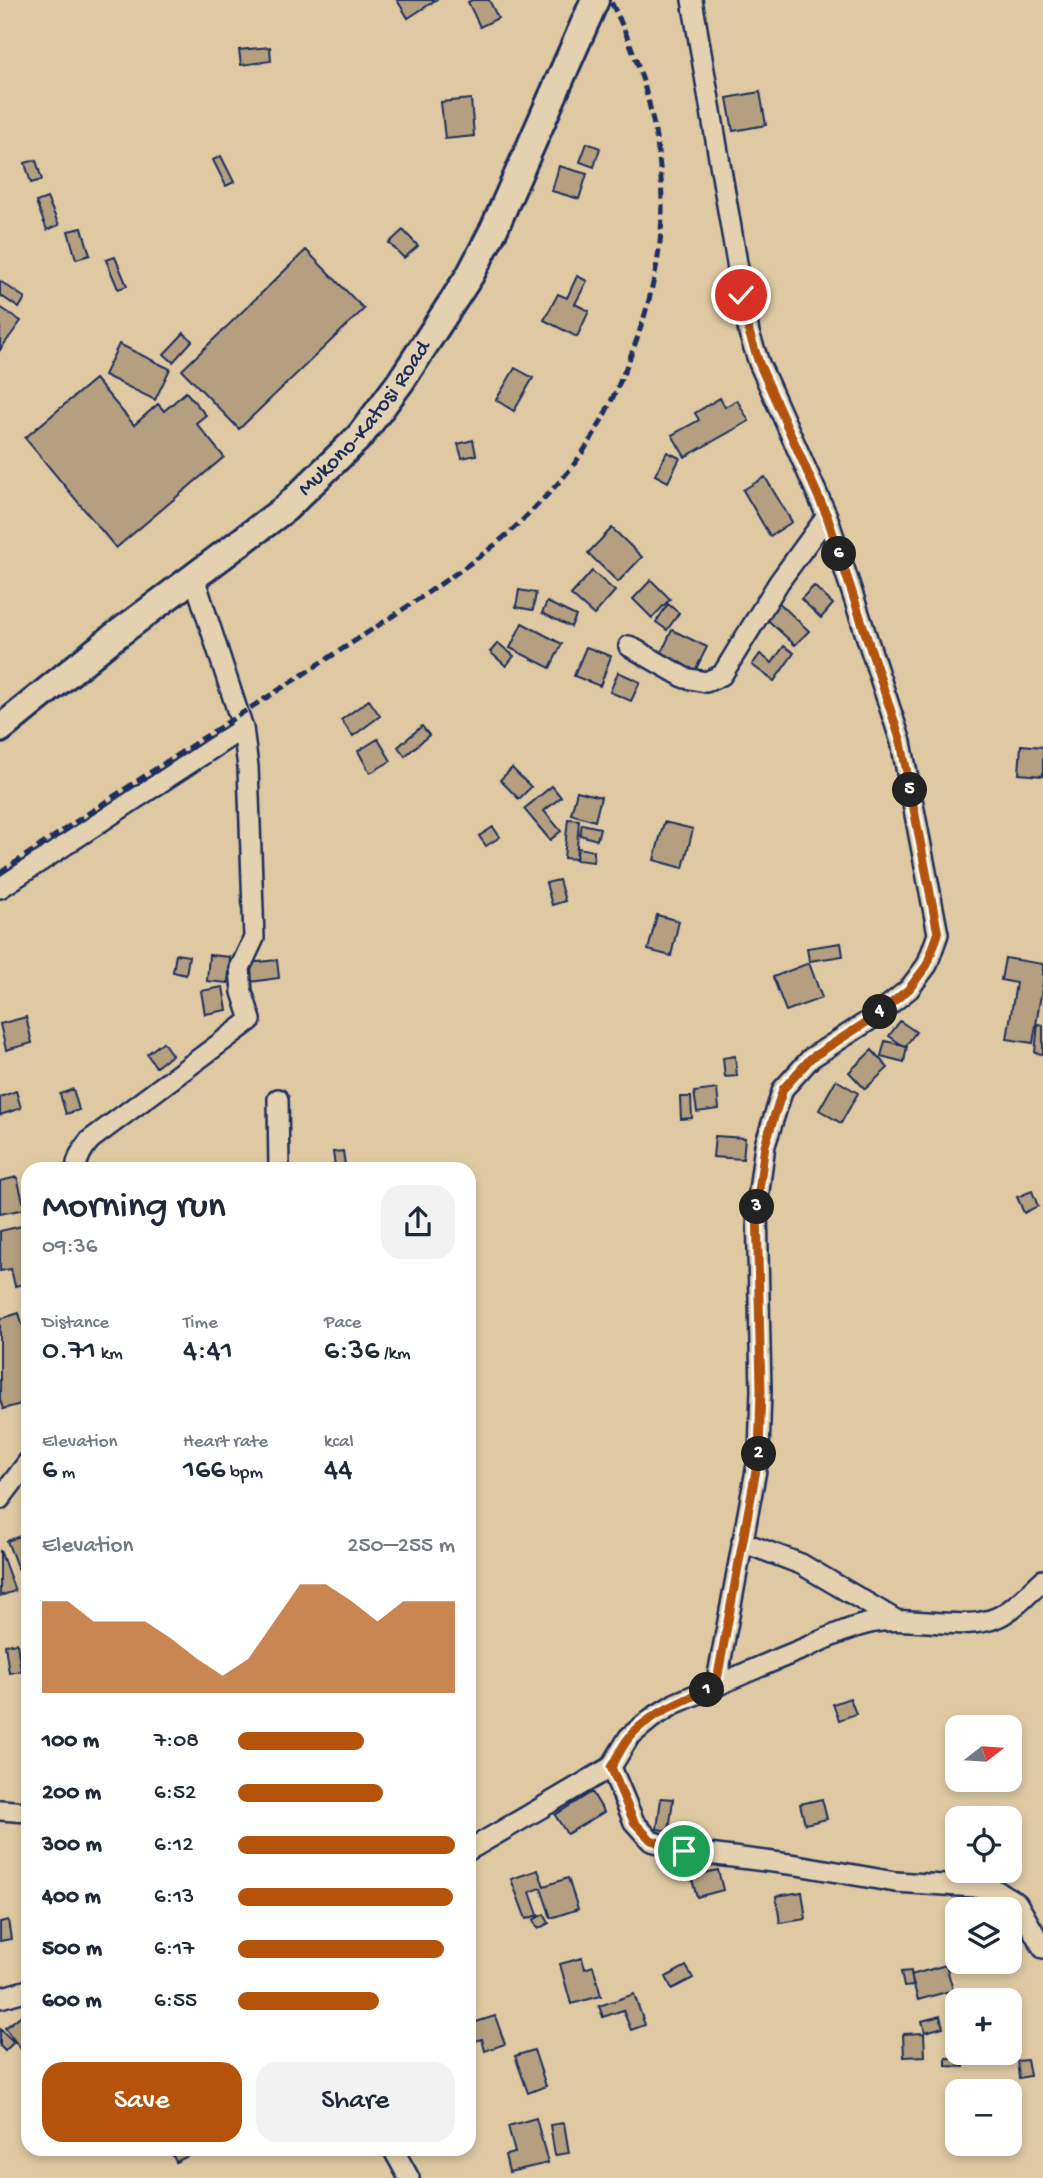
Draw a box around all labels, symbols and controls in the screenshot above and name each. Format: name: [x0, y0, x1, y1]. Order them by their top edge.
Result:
pin: [711, 265, 771, 325]
icon: check: [722, 276, 760, 314]
street label: Mukono-Katosi Road: [292, 334, 438, 502]
pin: 6: [822, 536, 856, 572]
text: 6: [834, 542, 843, 565]
pin: 5: [892, 772, 928, 808]
text: 5: [905, 778, 915, 801]
pin: 4: [862, 995, 898, 1030]
text: 4: [875, 1000, 884, 1023]
button: share: [381, 1185, 455, 1259]
text: Morning run: [42, 1186, 226, 1230]
pin: 3: [740, 1190, 774, 1224]
text: 3: [752, 1195, 761, 1218]
text: 09:36: [42, 1234, 97, 1261]
text: Distance: [42, 1312, 109, 1335]
text: Time: [183, 1312, 218, 1335]
text: Pace: [324, 1312, 361, 1335]
text: 0.71: [42, 1335, 96, 1370]
text: 4:41: [183, 1335, 233, 1370]
text: 6:36: [324, 1335, 379, 1370]
text: km: [96, 1343, 123, 1366]
text: /km: [379, 1343, 410, 1366]
text: Elevation: [42, 1431, 118, 1454]
text: Heart rate: [183, 1431, 268, 1454]
text: kcal: [324, 1431, 354, 1454]
pin: 2: [742, 1436, 776, 1472]
text: 2: [754, 1442, 763, 1465]
text: 6: [42, 1454, 57, 1489]
text: 166: [183, 1454, 226, 1489]
text: 44: [324, 1454, 352, 1489]
text: m: [57, 1462, 75, 1485]
text: bpm: [226, 1462, 263, 1485]
text: Elevation: [42, 1533, 133, 1560]
text: 250–255 m: [347, 1533, 455, 1560]
pin: 1: [690, 1672, 724, 1708]
text: 1: [703, 1678, 710, 1701]
north arrow: [945, 1715, 1022, 1792]
map controls: [945, 1715, 1022, 2156]
text: 100 m: [42, 1728, 99, 1755]
text: 7:08: [154, 1728, 199, 1755]
text: 200 m: [42, 1780, 101, 1807]
text: 6:52: [154, 1780, 196, 1807]
button: locate: [945, 1806, 1022, 1883]
pin: [654, 1821, 714, 1881]
text: 300 m: [42, 1832, 102, 1859]
text: 6:12: [154, 1832, 193, 1859]
icon: arrive: [665, 1832, 703, 1870]
text: 400 m: [42, 1884, 101, 1911]
text: 6:13: [154, 1884, 194, 1911]
button: layers: [945, 1897, 1022, 1974]
text: 500 m: [42, 1936, 102, 1963]
text: 6:17: [154, 1936, 194, 1963]
text: 600 m: [42, 1988, 102, 2015]
text: 6:55: [154, 1988, 197, 2015]
button: +: [945, 1988, 1022, 2065]
button: Save: [42, 2062, 242, 2142]
button: Share: [256, 2062, 455, 2142]
button: −: [945, 2079, 1022, 2156]

